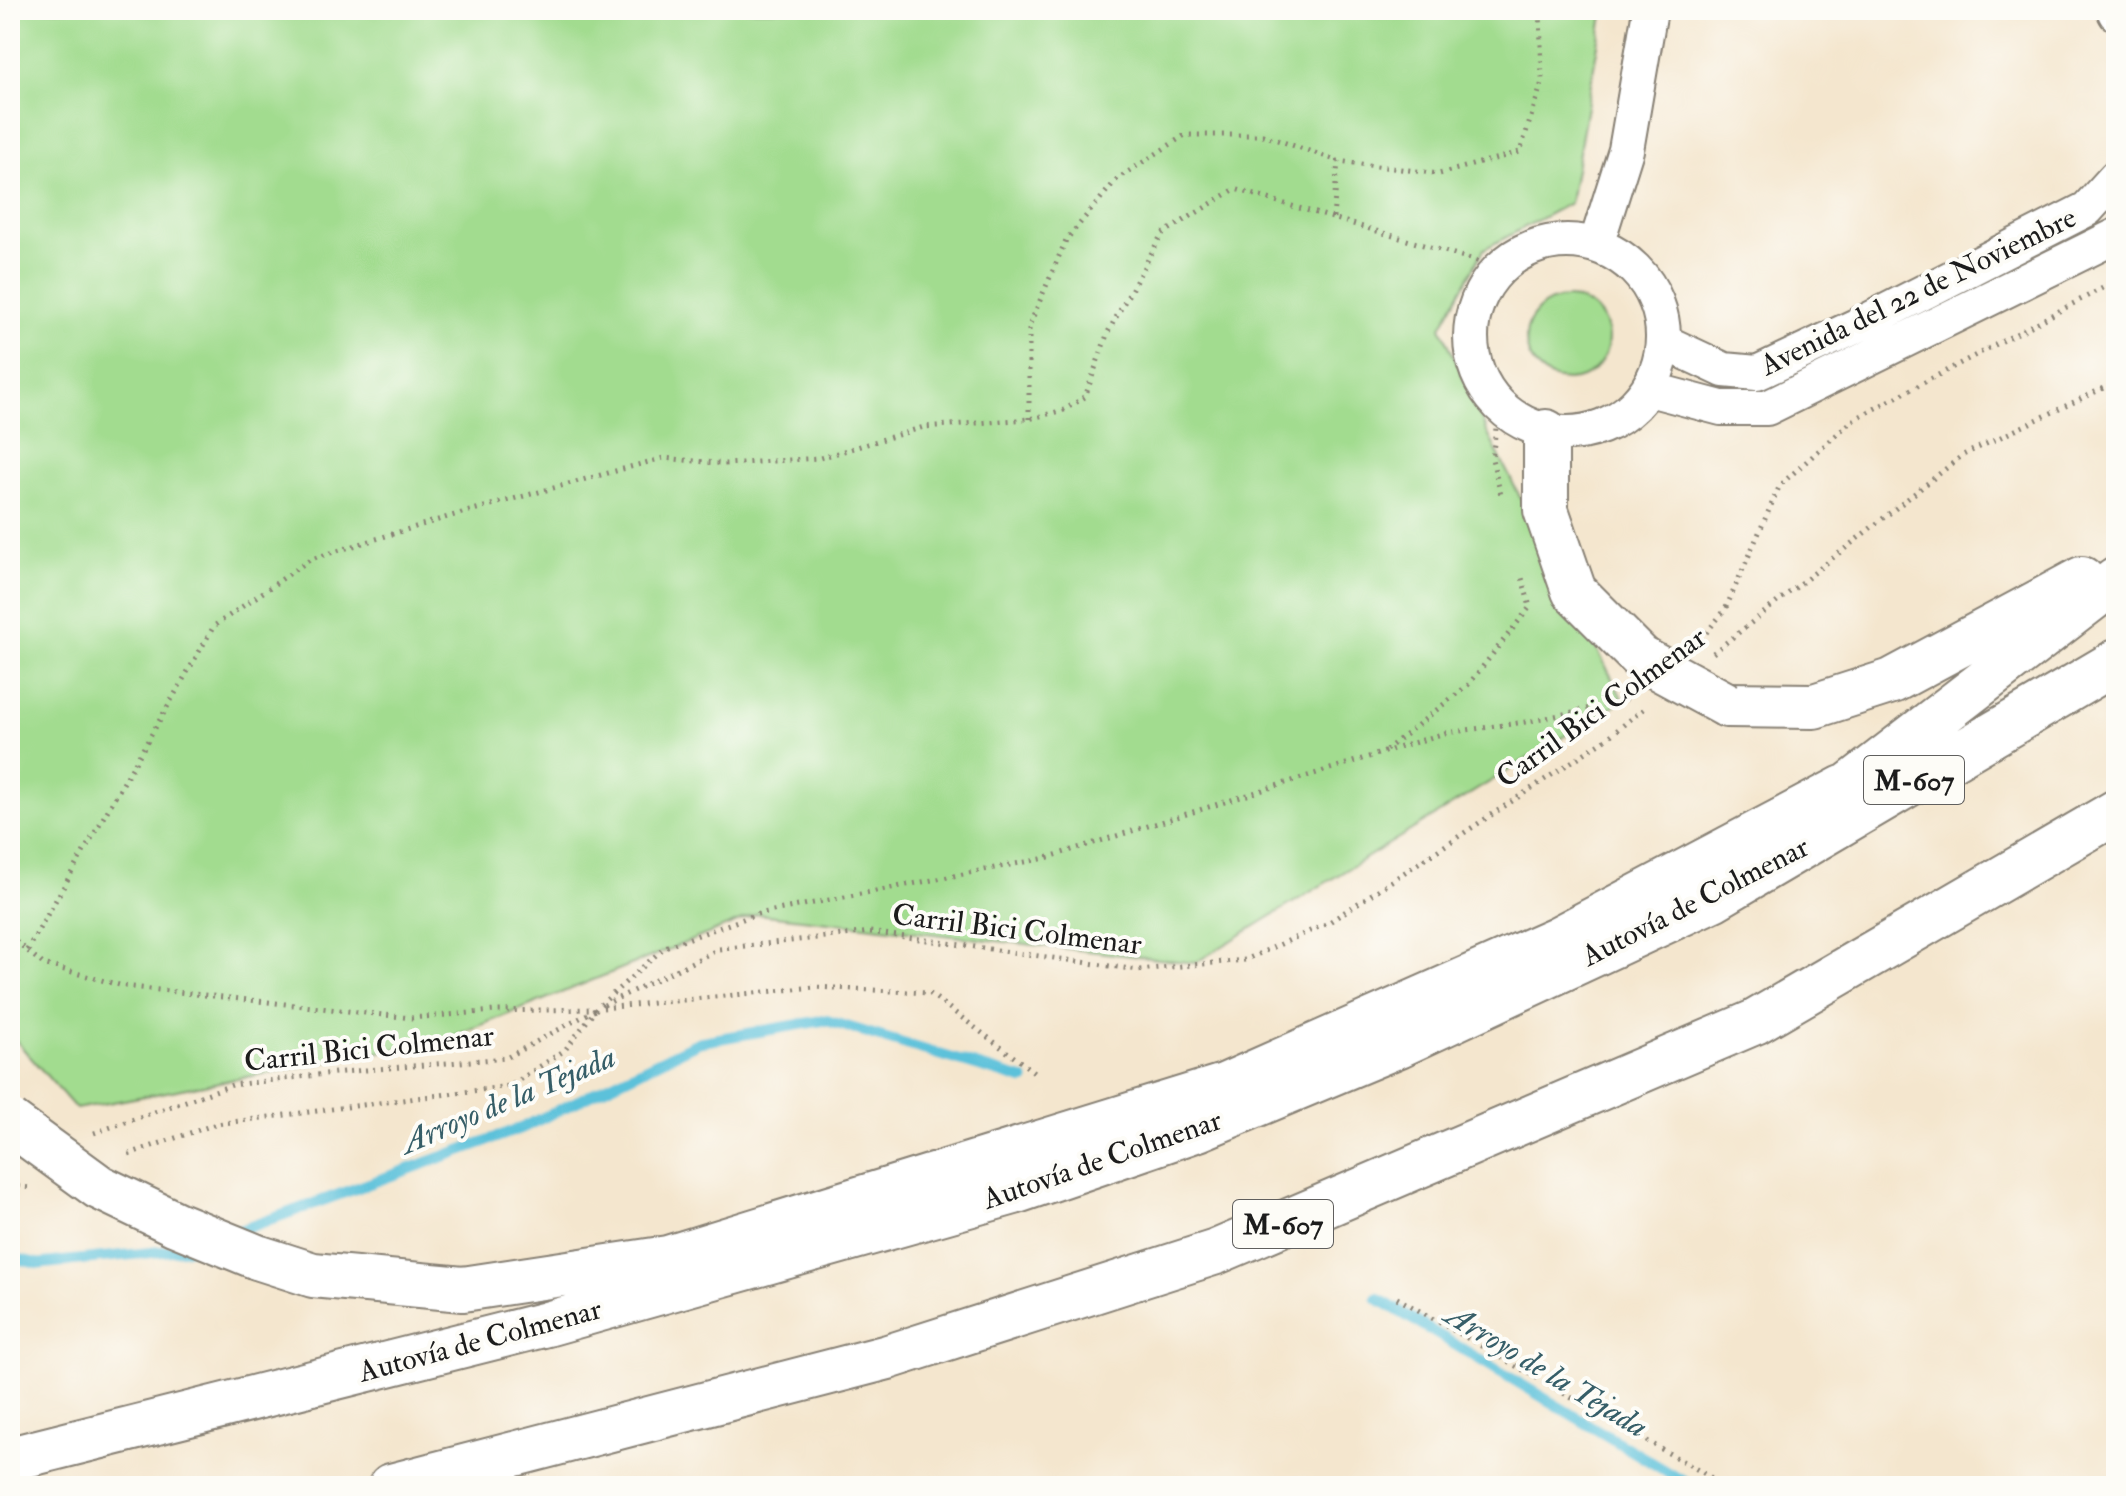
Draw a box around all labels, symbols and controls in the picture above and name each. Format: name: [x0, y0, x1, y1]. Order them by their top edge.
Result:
street label: Avenida del 22 de Noviembre: [1753, 199, 2082, 385]
street label: Carril Bici Colmenar: [1489, 619, 1714, 796]
road number: M-607: [1864, 756, 1964, 804]
street label: Autovía de Colmenar: [1575, 828, 1815, 975]
street label: Carril Bici Colmenar: [890, 896, 1144, 963]
street label: Carril Bici Colmenar: [242, 1017, 496, 1080]
water label: Arroyo de la Tejada: [392, 1037, 622, 1164]
street label: Autovía de Colmenar: [977, 1101, 1226, 1218]
road number: M-607: [1233, 1200, 1333, 1248]
street label: Autovía de Colmenar: [354, 1290, 606, 1391]
water label: Arroyo de la Tejada: [1435, 1293, 1655, 1447]

